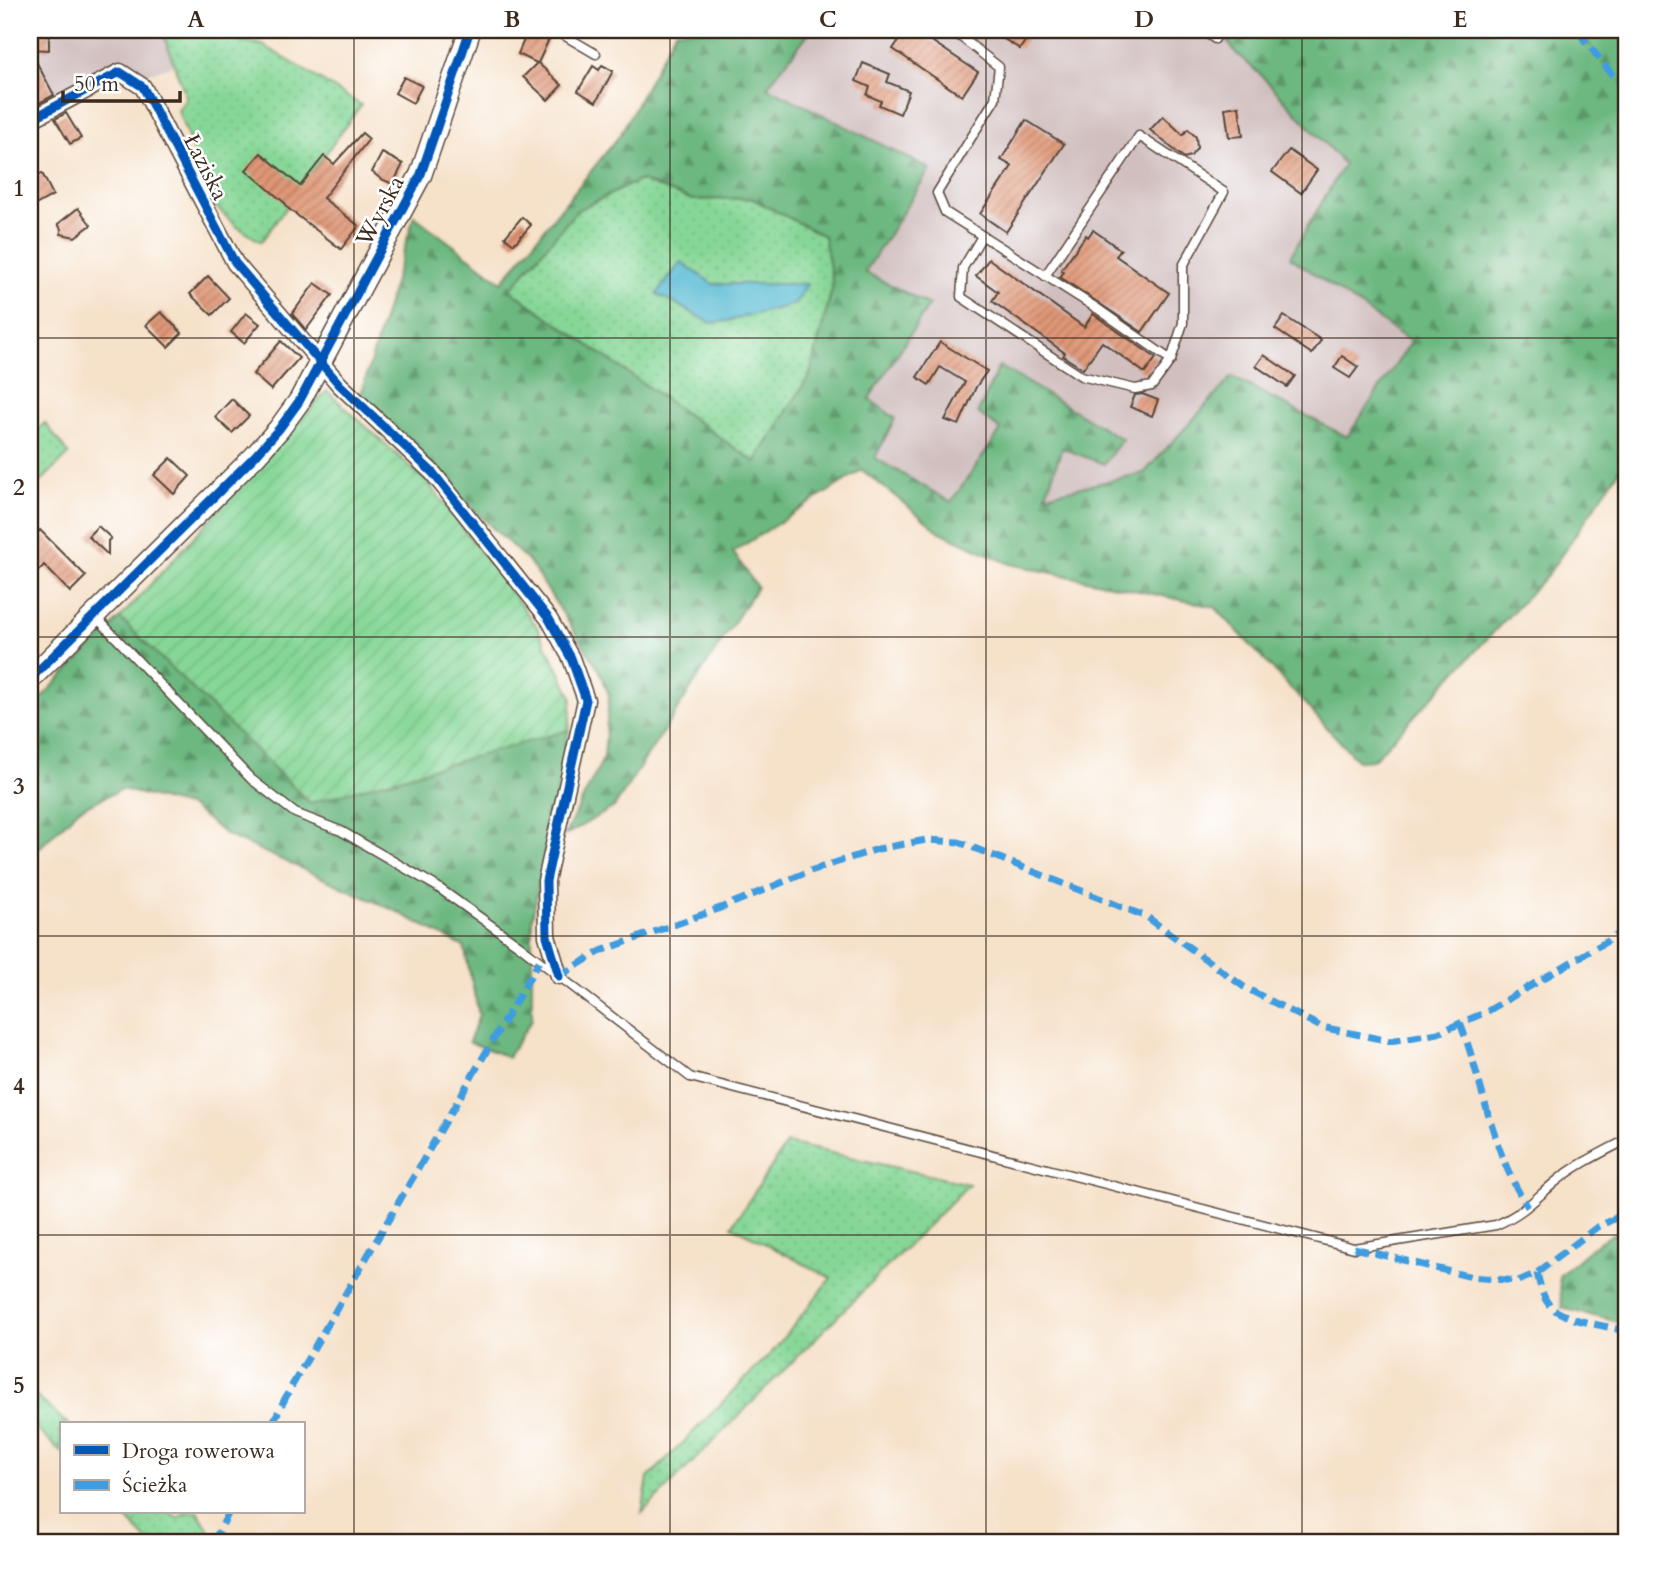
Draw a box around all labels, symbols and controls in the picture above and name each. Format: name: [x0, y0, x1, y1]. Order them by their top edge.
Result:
text: A: [187, 4, 205, 35]
text: B: [504, 4, 520, 35]
text: C: [819, 4, 837, 35]
text: D: [1134, 4, 1154, 35]
text: E: [1453, 4, 1467, 35]
scale bar: [63, 60, 180, 104]
text: 50 m: [74, 70, 119, 99]
street label: Łaziska: [176, 129, 236, 206]
street label: Wyrska: [348, 170, 412, 253]
text: 1: [13, 173, 25, 204]
text: 2: [13, 472, 25, 503]
text: 3: [13, 771, 25, 802]
text: 4: [13, 1071, 25, 1102]
text: 5: [13, 1370, 25, 1401]
legend: [60, 1422, 304, 1514]
text: Droga rowerowa: [122, 1437, 275, 1466]
text: Ścieżka: [122, 1470, 187, 1500]

